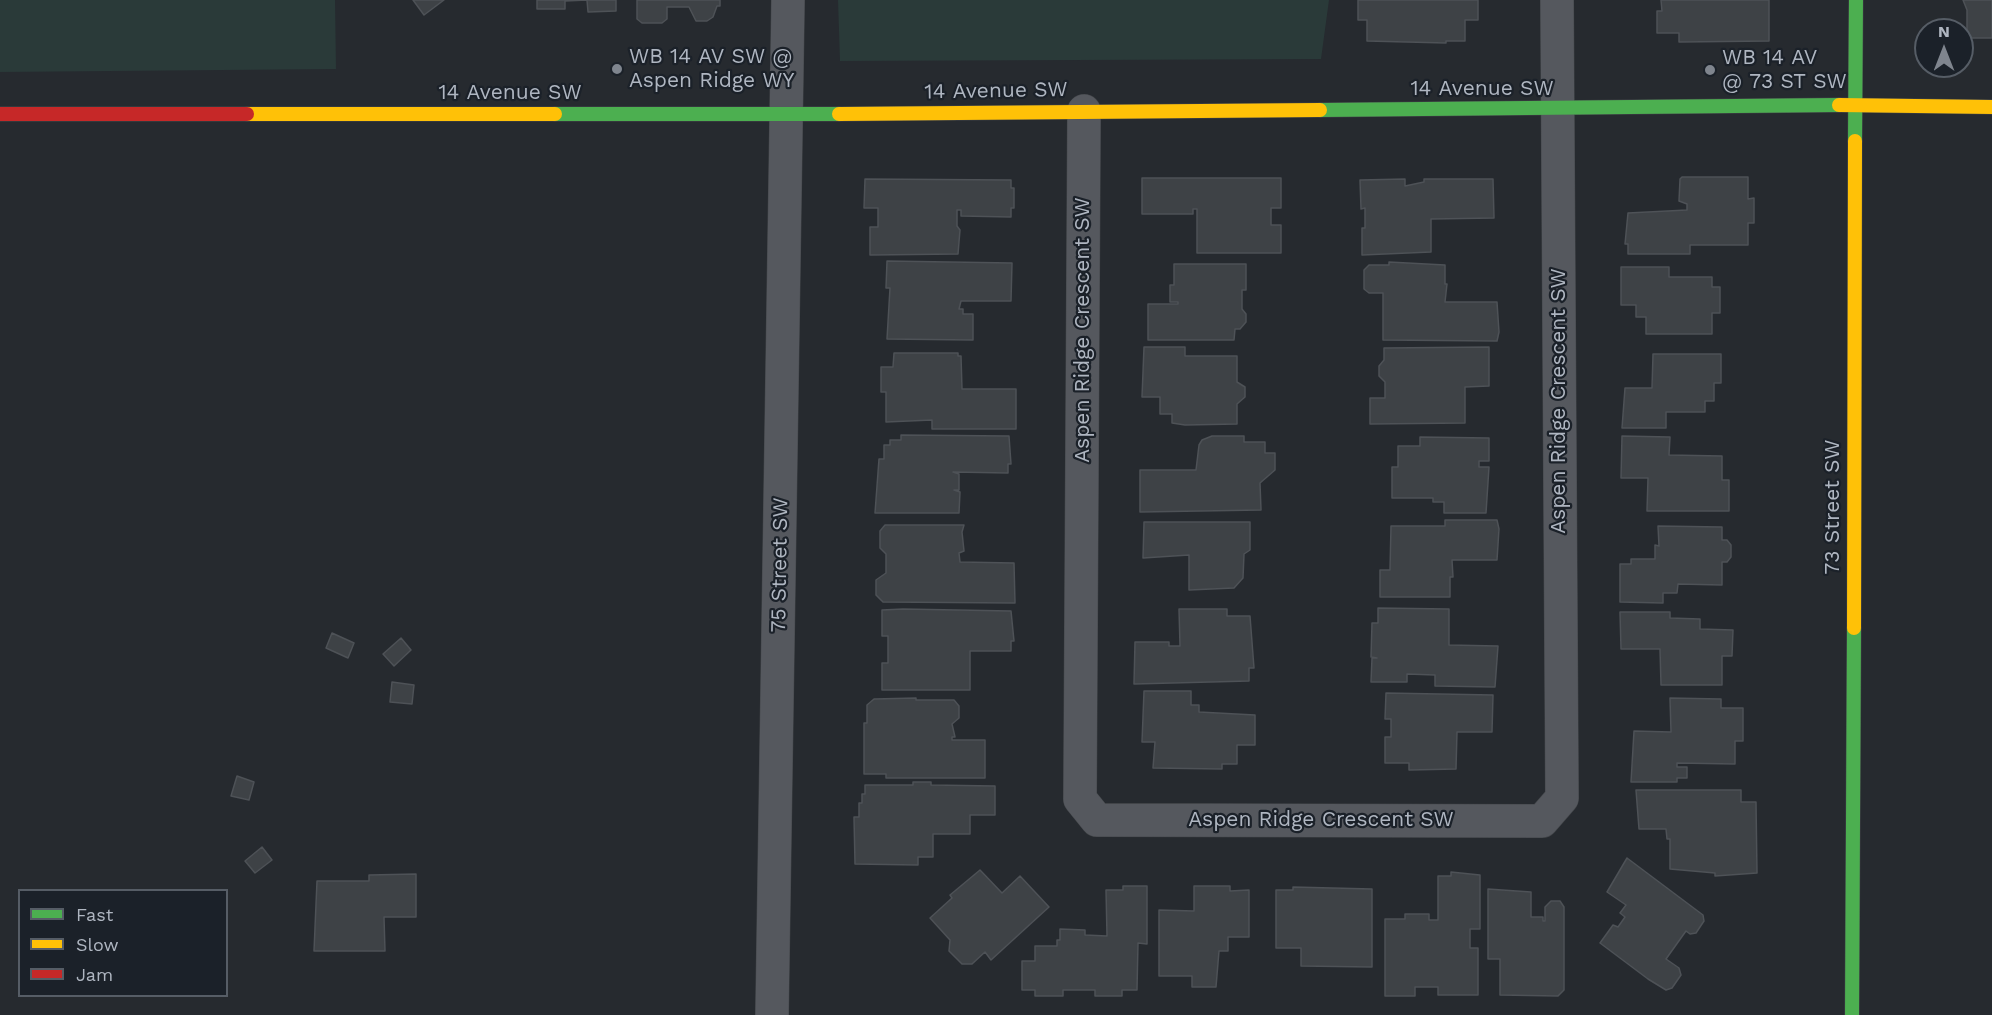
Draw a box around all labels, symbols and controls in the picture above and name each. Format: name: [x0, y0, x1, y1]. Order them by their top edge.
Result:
north arrow: [1914, 18, 1974, 78]
text: N: [1938, 22, 1950, 41]
place label: WB 14 AV SW @ Aspen Ridge WY: [629, 44, 795, 94]
place label: WB 14 AV @ 73 ST SW: [1722, 45, 1847, 95]
marker: WB 14 AV SW @ Aspen Ridge WY: [610, 62, 624, 76]
marker: WB 14 AV @ 73 ST SW: [1703, 63, 1717, 77]
street label: 14 Avenue SW: [1410, 76, 1554, 102]
street label: 14 Avenue SW: [924, 77, 1068, 105]
street label: 14 Avenue SW: [438, 80, 582, 106]
street label: Aspen Ridge Crescent SW: [1070, 197, 1096, 463]
street label: Aspen Ridge Crescent SW: [1546, 268, 1572, 534]
street label: 73 Street SW: [1820, 439, 1846, 575]
street label: 75 Street SW: [766, 497, 794, 633]
street label: Aspen Ridge Crescent SW: [1188, 807, 1454, 833]
legend: [18, 889, 228, 997]
text: Fast: [76, 904, 113, 925]
text: Slow: [76, 934, 119, 955]
text: Jam: [76, 964, 113, 985]

